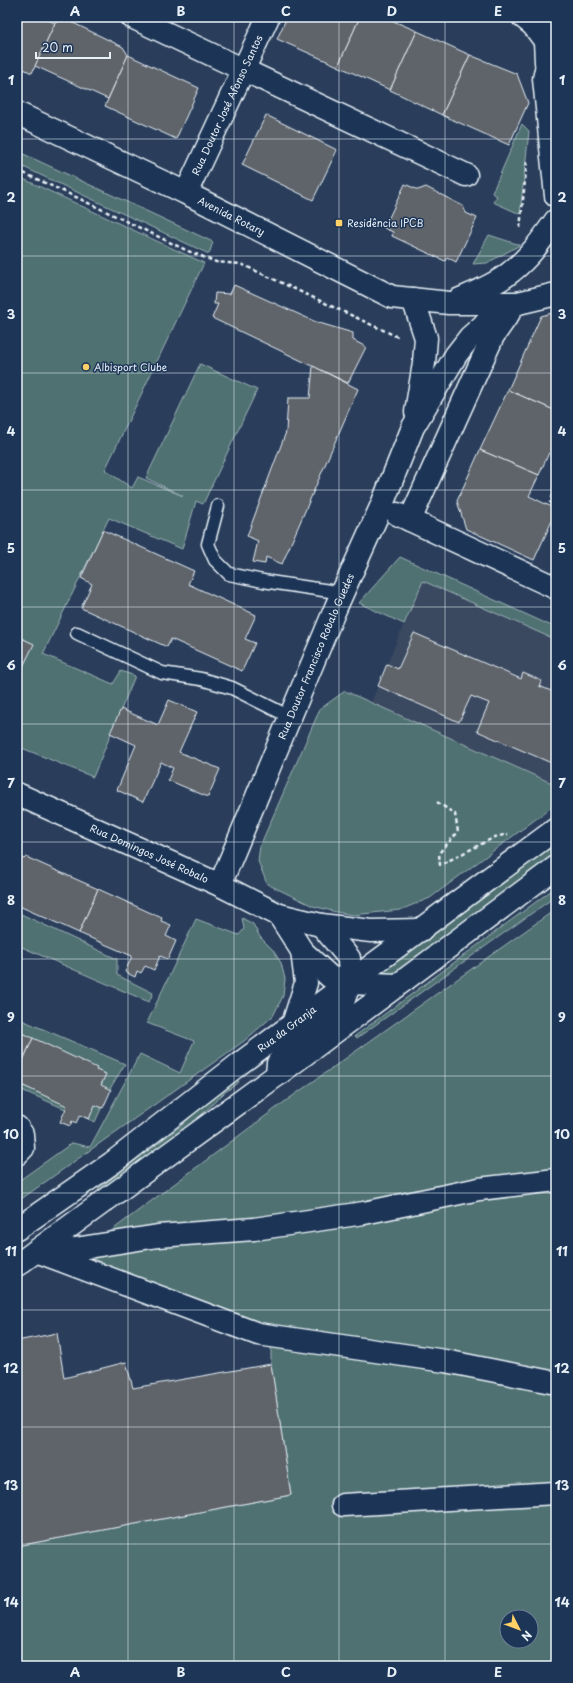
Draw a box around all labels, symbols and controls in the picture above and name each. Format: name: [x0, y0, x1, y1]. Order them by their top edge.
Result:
text: A: [70, 1, 80, 20]
text: B: [177, 1, 186, 20]
text: C: [281, 1, 291, 20]
text: D: [387, 1, 397, 20]
text: E: [494, 1, 502, 20]
street label: Rua Doutor José Afonso Santos: [187, 32, 266, 177]
scale bar: [36, 34, 110, 60]
text: 20 m: [42, 38, 73, 56]
text: 1: [8, 70, 14, 89]
text: 1: [559, 70, 565, 89]
text: 2: [6, 187, 16, 206]
text: 2: [557, 187, 567, 206]
street label: Avenida Rotary: [196, 192, 268, 239]
place label: Residência IPCB: [347, 215, 423, 230]
marker: Residência IPCB: [334, 218, 344, 228]
text: 3: [7, 304, 16, 323]
text: 3: [558, 304, 567, 323]
place label: Albisport Clube: [94, 359, 168, 374]
marker: Albisport Clube: [81, 362, 91, 372]
text: 4: [7, 421, 16, 440]
text: 4: [558, 421, 567, 440]
text: 5: [7, 538, 15, 557]
text: 5: [558, 538, 566, 557]
street label: Rua Doutor Francisco Robalo Guedes: [274, 570, 357, 741]
text: 6: [6, 655, 16, 674]
text: 6: [557, 655, 567, 674]
text: 7: [7, 773, 15, 792]
text: 7: [558, 773, 566, 792]
street label: Rua Domingos José Robalo: [88, 820, 212, 886]
text: 8: [7, 890, 15, 909]
text: 8: [558, 890, 566, 909]
street label: Rua da Granja: [254, 1001, 320, 1055]
text: 9: [7, 1007, 15, 1026]
text: 9: [558, 1007, 566, 1026]
text: 10: [3, 1124, 19, 1143]
text: 10: [554, 1124, 570, 1143]
text: 11: [5, 1241, 17, 1260]
text: 11: [556, 1241, 568, 1260]
text: 12: [3, 1358, 19, 1377]
text: 12: [554, 1358, 570, 1377]
text: 13: [4, 1475, 19, 1494]
text: 13: [555, 1475, 570, 1494]
text: 14: [3, 1592, 19, 1611]
text: 14: [554, 1592, 570, 1611]
north arrow: [499, 1609, 539, 1649]
text: N: [517, 1627, 536, 1645]
text: A: [70, 1662, 80, 1681]
text: B: [177, 1662, 186, 1681]
text: C: [281, 1662, 291, 1681]
text: D: [387, 1662, 397, 1681]
text: E: [494, 1662, 502, 1681]

